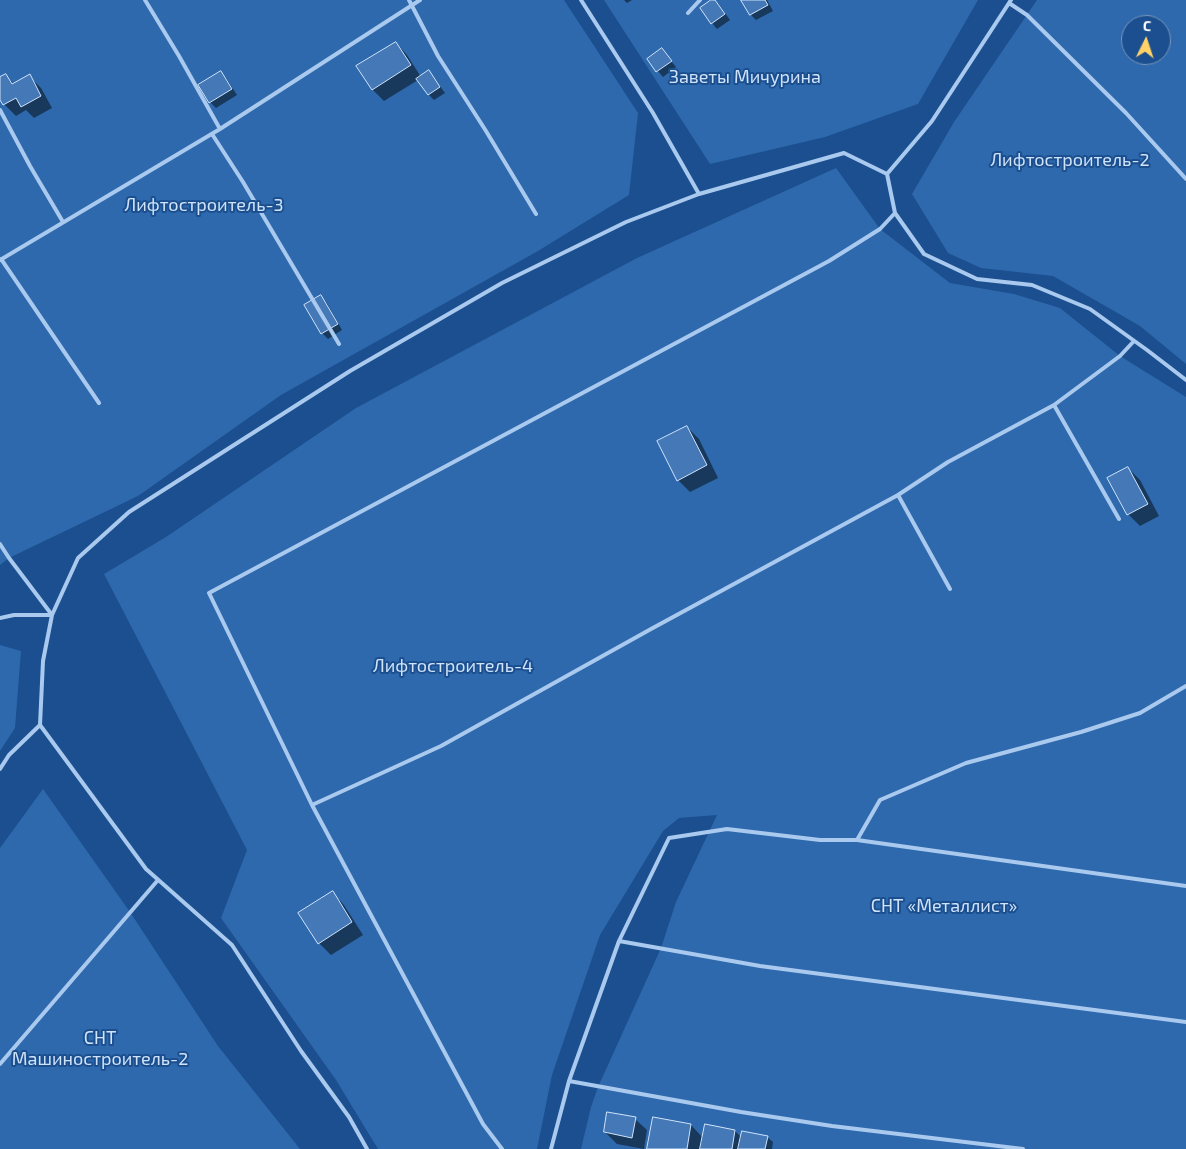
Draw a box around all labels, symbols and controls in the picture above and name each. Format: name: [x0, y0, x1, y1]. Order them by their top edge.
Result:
north arrow: [1121, 15, 1171, 65]
text: С: [1142, 17, 1152, 34]
park label: Заветы Мичурина: [669, 66, 821, 88]
park label: Лифтостроитель-2: [990, 149, 1150, 171]
park label: Лифтостроитель-3: [124, 194, 284, 216]
park label: Лифтостроитель-4: [373, 655, 533, 677]
park label: СНТ «Металлист»: [871, 895, 1017, 917]
park label: СНТ Машиностроитель-2: [12, 1027, 188, 1070]

